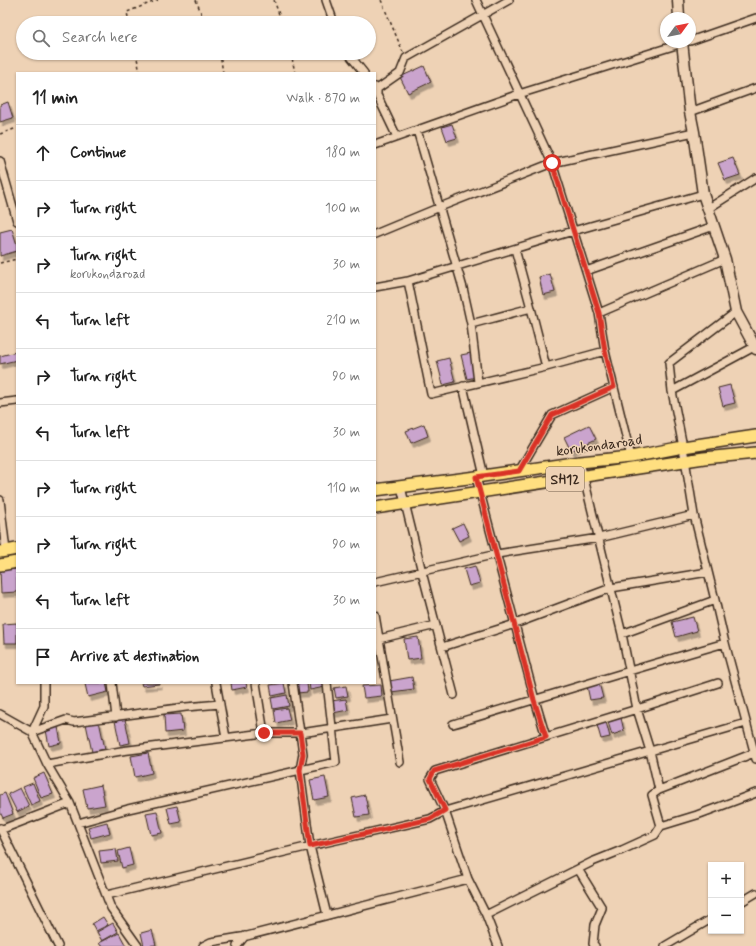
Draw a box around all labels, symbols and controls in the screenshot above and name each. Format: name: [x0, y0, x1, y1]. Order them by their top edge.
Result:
north arrow: [660, 12, 696, 48]
search box: [16, 16, 376, 60]
icon: search: [30, 27, 52, 49]
text: Search here: [62, 28, 138, 48]
text: 11 min: [32, 87, 78, 109]
text: Walk · 870 m: [286, 90, 360, 107]
icon: ahead: [32, 142, 54, 164]
text: Continue: [70, 143, 126, 163]
text: 180 m: [325, 144, 360, 161]
route start: [543, 154, 561, 172]
icon: right: [32, 198, 54, 220]
text: Turn right: [70, 199, 137, 219]
text: 100 m: [325, 200, 360, 217]
text: Turn right: [70, 246, 137, 266]
icon: right: [32, 254, 54, 276]
text: 30 m: [333, 256, 360, 273]
text: korukondaroad: [70, 266, 145, 283]
icon: left: [32, 310, 54, 332]
text: Turn left: [70, 311, 130, 331]
text: 210 m: [326, 312, 360, 329]
icon: right: [32, 366, 54, 388]
text: Turn right: [70, 367, 137, 387]
text: 90 m: [332, 368, 360, 385]
icon: left: [32, 422, 54, 444]
text: Turn left: [70, 423, 130, 443]
text: 30 m: [333, 424, 360, 441]
street label: korukondaroad: [555, 430, 644, 462]
road number: SH12: [546, 467, 584, 491]
icon: right: [32, 478, 54, 500]
text: Turn right: [70, 479, 137, 499]
text: 110 m: [327, 480, 360, 497]
icon: right: [32, 534, 54, 556]
text: Turn right: [70, 535, 137, 555]
text: 90 m: [332, 536, 360, 553]
icon: left: [32, 590, 54, 612]
text: Turn left: [70, 591, 130, 611]
text: 30 m: [333, 592, 360, 609]
icon: arrive: [32, 646, 54, 668]
text: Arrive at destination: [70, 647, 199, 667]
route end: [255, 724, 273, 742]
map controls: [708, 862, 744, 934]
button: +: [708, 862, 744, 898]
button: −: [708, 898, 744, 934]

